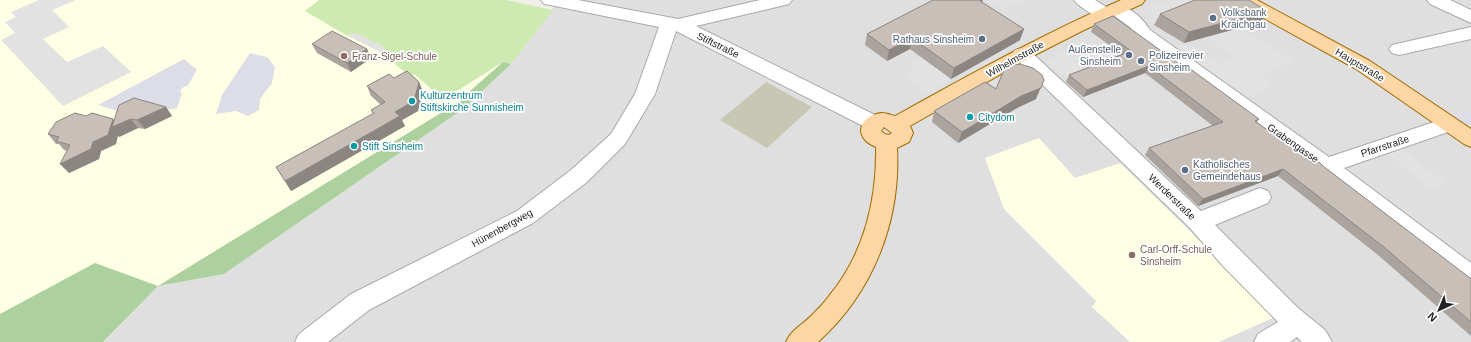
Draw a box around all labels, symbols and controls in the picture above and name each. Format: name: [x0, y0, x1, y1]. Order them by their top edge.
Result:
place label: Volksbank Kraichgau: [1221, 7, 1268, 30]
marker: Volksbank Kraichgau: [1208, 13, 1218, 23]
street label: Stiftstraße: [695, 30, 741, 60]
place label: Rathaus Sinsheim: [893, 34, 974, 45]
marker: Rathaus Sinsheim: [977, 34, 987, 44]
street label: Wilhelmstraße: [984, 38, 1046, 79]
place label: Außenstelle Sinsheim: [1068, 44, 1121, 67]
street label: Hauptstraße: [1334, 46, 1387, 84]
marker: Außenstelle Sinsheim: [1124, 50, 1134, 60]
place label: Polizeirevier Sinsheim: [1149, 50, 1204, 73]
marker: Franz-Sigel-Schule: [339, 51, 349, 61]
place label: Franz-Sigel-Schule: [352, 51, 437, 62]
marker: Polizeirevier Sinsheim: [1136, 56, 1146, 66]
place label: Kulturzentrum Stiftskirche Sunnisheim: [420, 90, 524, 113]
marker: Kulturzentrum Stiftskirche Sunnisheim: [407, 96, 417, 106]
marker: Citydom: [965, 112, 975, 122]
place label: Citydom: [978, 112, 1015, 123]
street label: Grabengasse: [1265, 121, 1321, 165]
street label: Pfarrstraße: [1360, 133, 1411, 159]
marker: Stift Sinsheim: [349, 141, 359, 151]
place label: Stift Sinsheim: [362, 141, 423, 152]
place label: Katholisches Gemeindehaus: [1193, 159, 1261, 182]
marker: Katholisches Gemeindehaus: [1180, 165, 1190, 175]
street label: Werderstraße: [1146, 172, 1198, 222]
street label: Hünenbergweg: [470, 207, 534, 249]
place label: Carl-Orff-Schule Sinsheim: [1140, 244, 1212, 267]
marker: Carl-Orff-Schule Sinsheim: [1127, 250, 1137, 260]
north arrow: [1419, 290, 1459, 330]
text: N: [1425, 310, 1439, 324]

